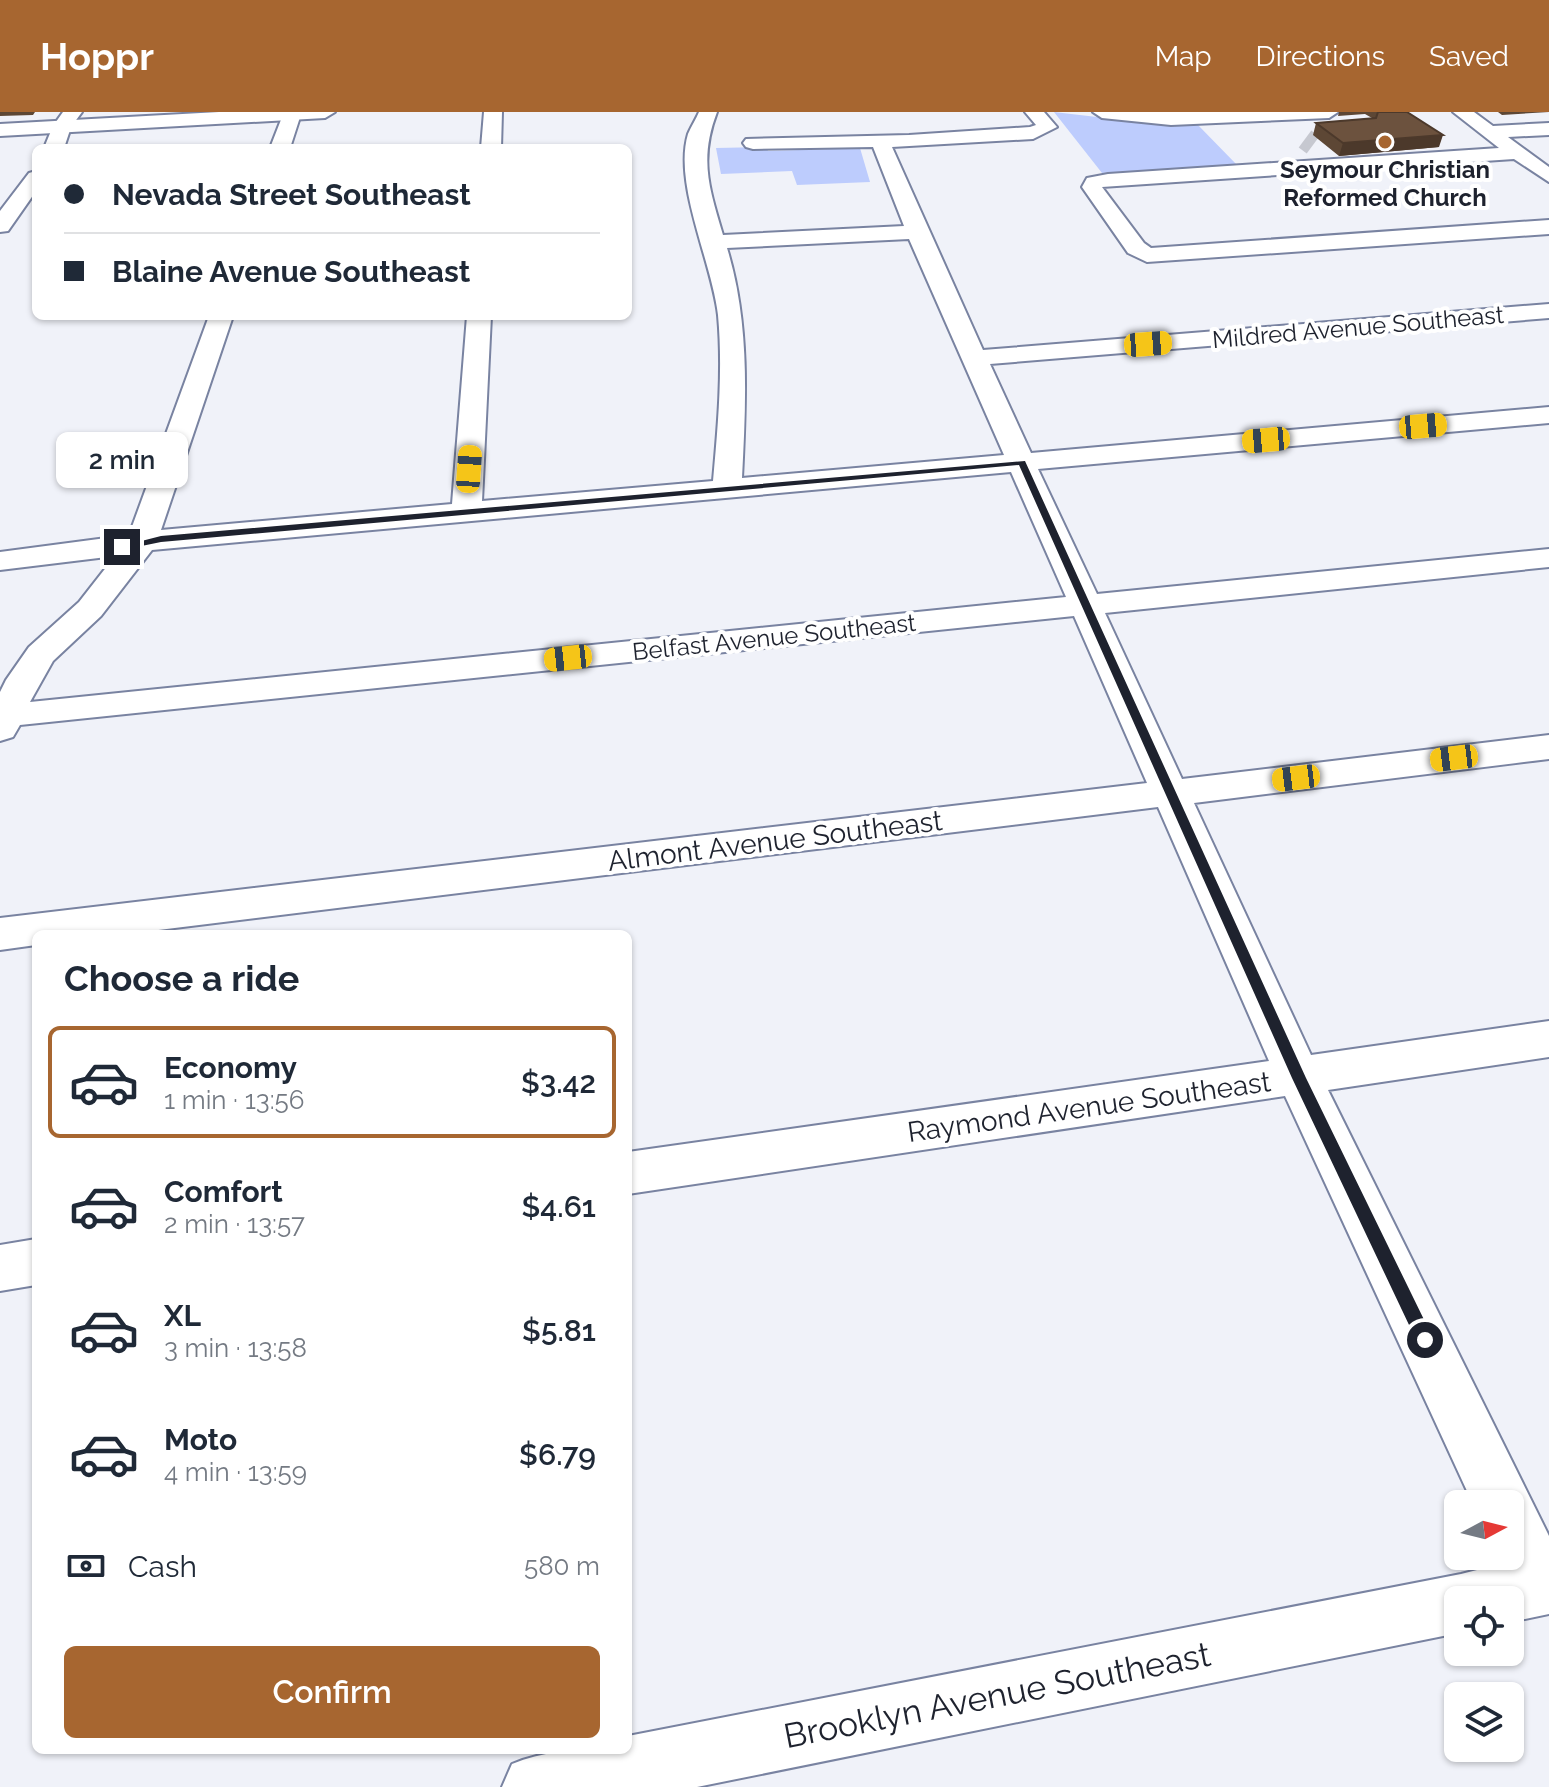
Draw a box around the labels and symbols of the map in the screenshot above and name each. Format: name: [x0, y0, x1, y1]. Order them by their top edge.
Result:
marker: Seymour Christian Reformed Church: [1376, 133, 1394, 151]
place label: Seymour Christian Reformed Church: [1280, 155, 1490, 212]
street label: Mildred Avenue Southeast: [1211, 300, 1505, 354]
car: [1123, 330, 1173, 358]
car: [1398, 412, 1448, 440]
car: [1241, 426, 1291, 454]
callout: 2 min: [56, 431, 188, 487]
car: [455, 444, 483, 494]
route end: [104, 529, 140, 565]
street label: Belfast Avenue Southeast: [631, 608, 917, 666]
car: [543, 644, 593, 672]
car: [1429, 743, 1479, 773]
car: [1271, 763, 1321, 793]
street label: Almont Avenue Southeast: [606, 804, 945, 878]
street label: Raymond Avenue Southeast: [905, 1065, 1273, 1149]
route start: [1407, 1322, 1443, 1358]
north arrow: [1444, 1490, 1524, 1570]
street label: Brooklyn Avenue Southeast: [780, 1634, 1214, 1756]

